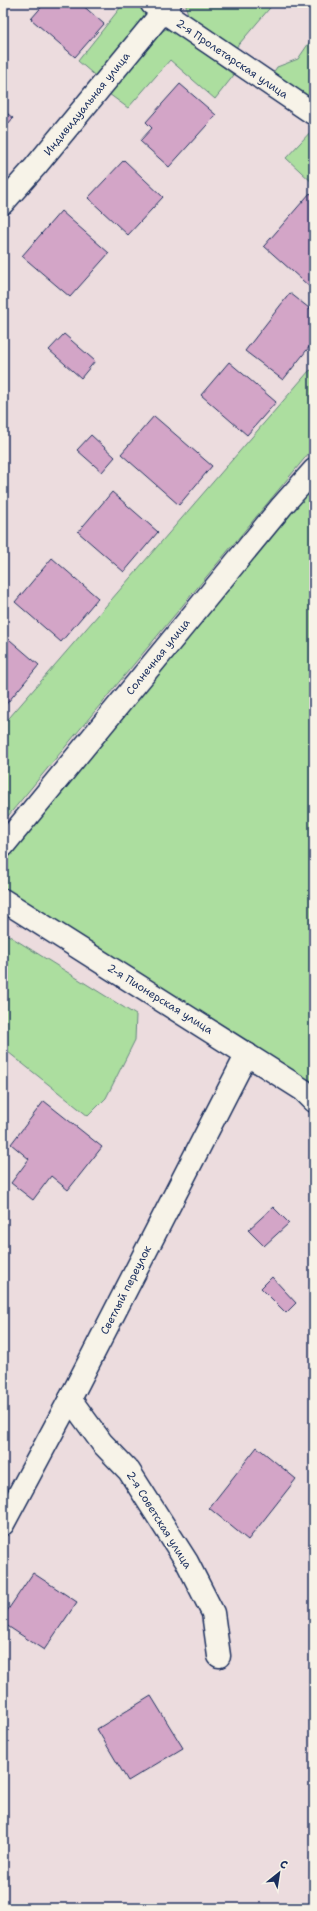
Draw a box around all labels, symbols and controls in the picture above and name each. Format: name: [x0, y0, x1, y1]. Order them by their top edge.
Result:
street label: 2-я Пролетарская улица: [173, 16, 291, 102]
street label: Индивидуальная улица: [41, 49, 134, 159]
street label: Солнечная улица: [123, 616, 193, 698]
street label: 2-я Пионерская улица: [104, 960, 216, 1038]
street label: Светлый переулок: [97, 1243, 155, 1337]
street label: 2-я Советская улица: [123, 1468, 195, 1572]
north arrow: [259, 1853, 299, 1893]
text: С: [277, 1857, 291, 1873]

